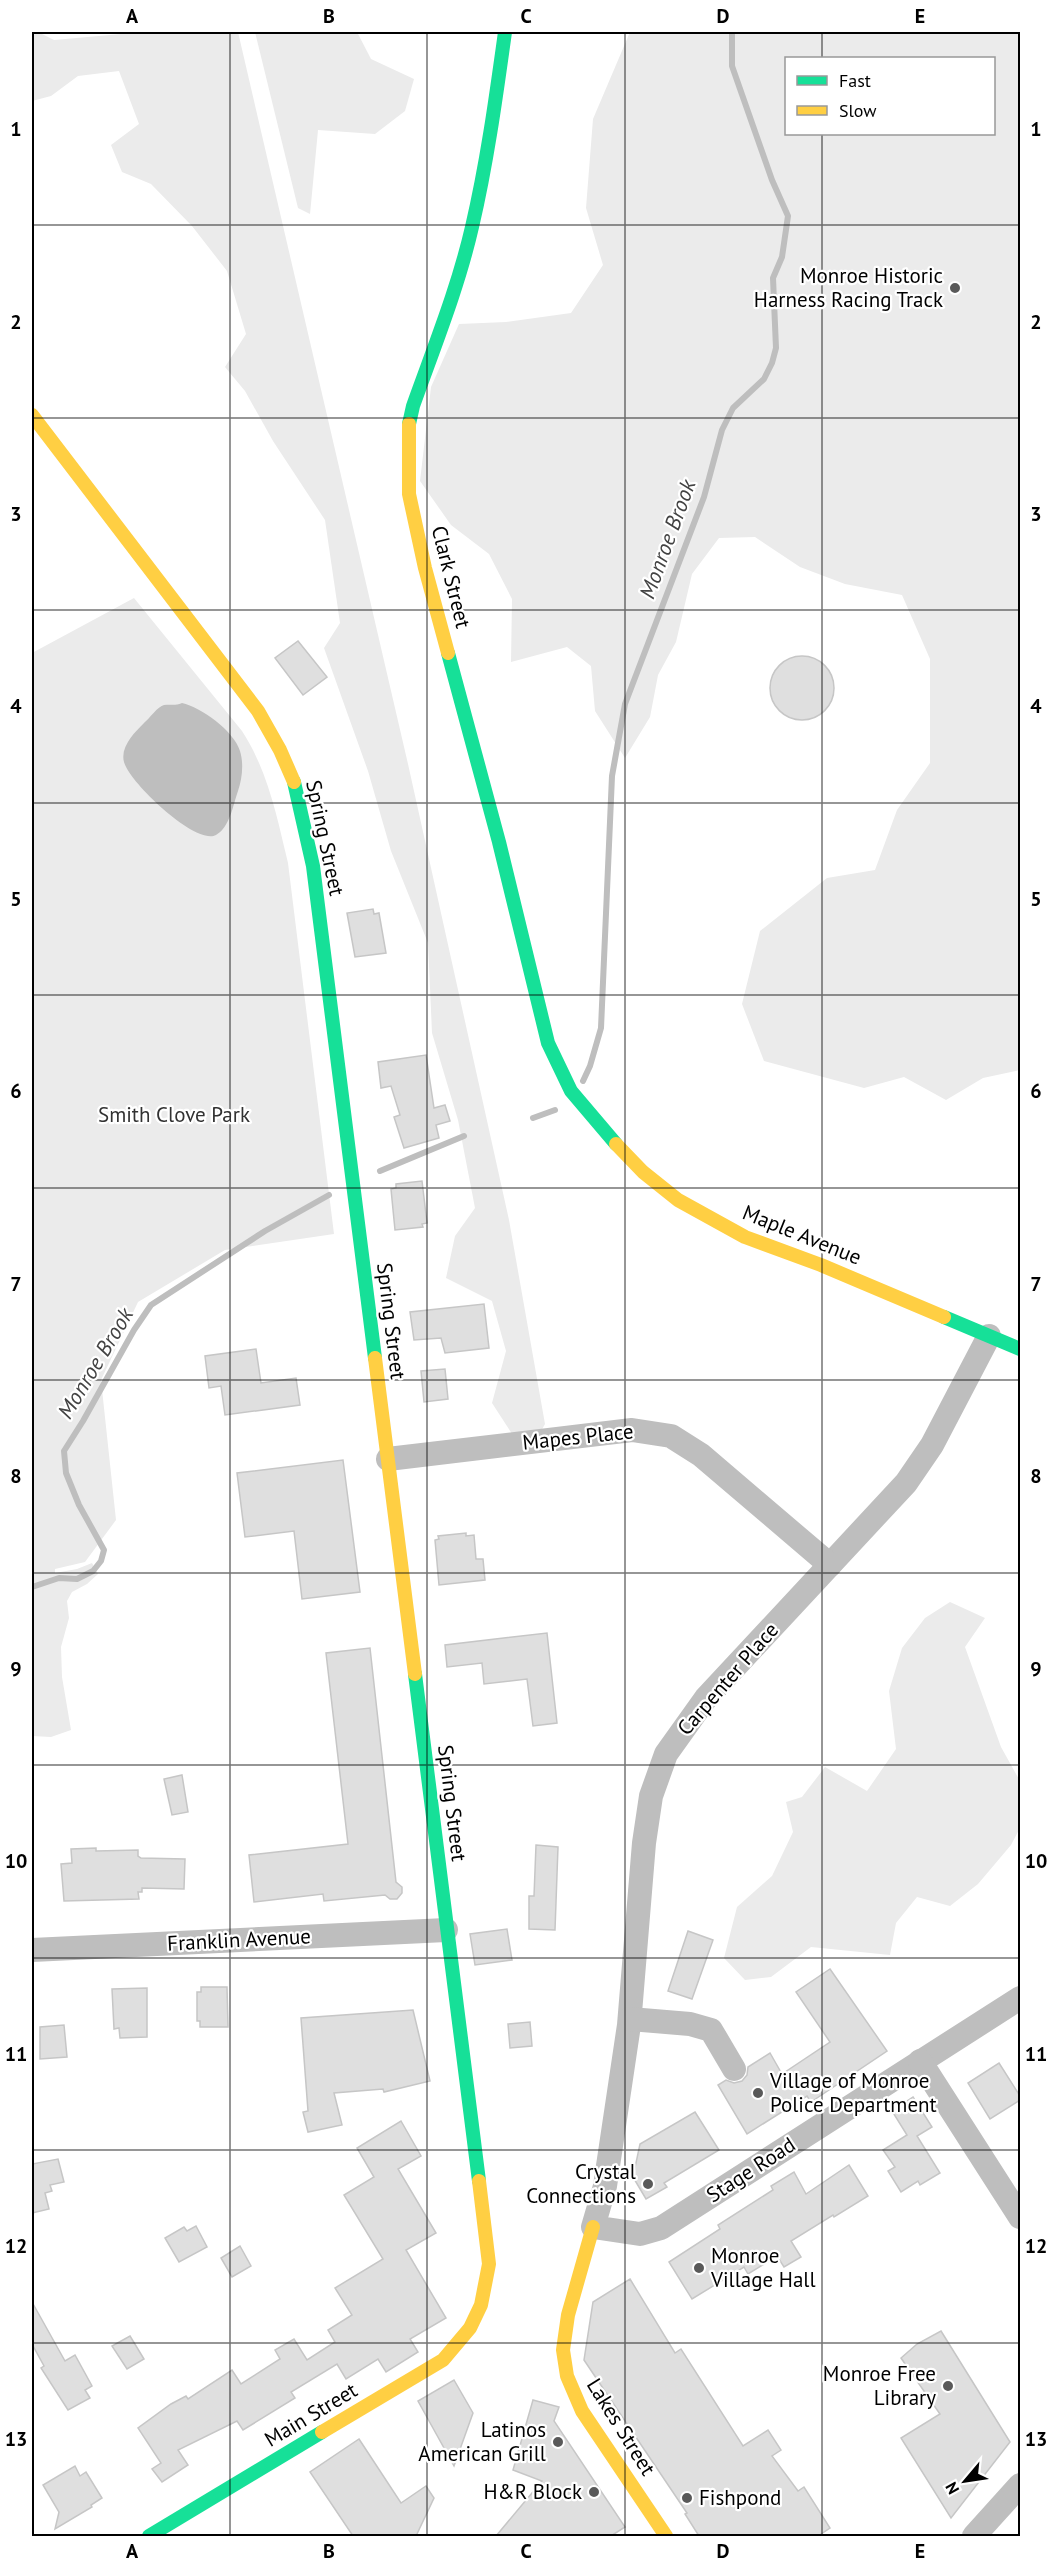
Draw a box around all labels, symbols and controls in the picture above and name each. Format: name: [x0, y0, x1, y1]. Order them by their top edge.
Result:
text: A: [126, 3, 139, 29]
text: B: [323, 3, 335, 29]
text: C: [520, 3, 532, 29]
text: D: [717, 3, 730, 29]
text: E: [915, 3, 925, 29]
legend: [785, 57, 995, 135]
text: Fast: [839, 69, 871, 92]
text: Slow: [839, 99, 877, 122]
text: 1: [10, 116, 22, 142]
text: 1: [1030, 116, 1042, 142]
place label: Monroe Historic Harness Racing Track: [754, 262, 943, 313]
marker: Monroe Historic Harness Racing Track: [948, 281, 962, 295]
text: 2: [10, 309, 22, 335]
text: 2: [1030, 309, 1042, 335]
water label: Monroe Brook: [633, 475, 702, 602]
text: 3: [10, 501, 22, 527]
text: 3: [1030, 501, 1042, 527]
street label: Clark Street: [426, 523, 477, 631]
text: 4: [10, 693, 22, 719]
text: 4: [1030, 693, 1042, 719]
street label: Spring Street: [300, 778, 351, 898]
text: 5: [10, 886, 22, 912]
text: 5: [1030, 886, 1042, 912]
text: 6: [10, 1078, 22, 1104]
text: 6: [1030, 1078, 1042, 1104]
park label: Smith Clove Park: [98, 1101, 250, 1128]
street label: Maple Avenue: [739, 1198, 866, 1271]
street label: Spring Street: [371, 1261, 412, 1381]
text: 7: [10, 1271, 22, 1297]
text: 7: [1030, 1271, 1042, 1297]
water label: Monroe Brook: [51, 1301, 140, 1424]
street label: Mapes Place: [521, 1417, 635, 1456]
text: 8: [10, 1463, 22, 1489]
text: 8: [1030, 1463, 1042, 1489]
street label: Carpenter Place: [671, 1617, 784, 1741]
text: 9: [10, 1656, 22, 1682]
text: 9: [1030, 1656, 1042, 1682]
street label: Spring Street: [432, 1743, 473, 1863]
text: 10: [5, 1848, 27, 1874]
text: 10: [1025, 1848, 1047, 1874]
street label: Franklin Avenue: [166, 1922, 311, 1957]
text: 11: [5, 2041, 27, 2067]
text: 11: [1025, 2041, 1047, 2067]
place label: Village of Monroe Police Department: [769, 2067, 937, 2118]
marker: Village of Monroe Police Department: [751, 2086, 765, 2100]
street label: Stage Road: [701, 2131, 800, 2208]
place label: Crystal Connections: [526, 2158, 636, 2209]
marker: Crystal Connections: [641, 2177, 655, 2191]
text: 12: [5, 2233, 27, 2259]
text: 12: [1025, 2233, 1047, 2259]
place label: Monroe Village Hall: [710, 2242, 816, 2293]
marker: Monroe Village Hall: [692, 2261, 706, 2275]
place label: Monroe Free Library: [823, 2360, 936, 2411]
street label: Lakes Street: [581, 2373, 662, 2480]
street label: Main Street: [259, 2376, 362, 2453]
marker: Monroe Free Library: [941, 2379, 955, 2393]
place label: Latinos American Grill: [418, 2416, 546, 2467]
text: 13: [5, 2426, 27, 2452]
text: 13: [1025, 2426, 1047, 2452]
marker: Latinos American Grill: [551, 2435, 565, 2449]
north arrow: [935, 2451, 995, 2511]
place label: H&R Block: [484, 2478, 582, 2505]
text: N: [941, 2479, 963, 2498]
place label: Fishpond: [699, 2484, 781, 2511]
marker: H&R Block: [587, 2485, 601, 2499]
marker: Fishpond: [680, 2491, 694, 2505]
text: A: [126, 2538, 139, 2564]
text: B: [323, 2538, 335, 2564]
text: C: [520, 2538, 532, 2564]
text: D: [717, 2538, 730, 2564]
text: E: [915, 2538, 925, 2564]

